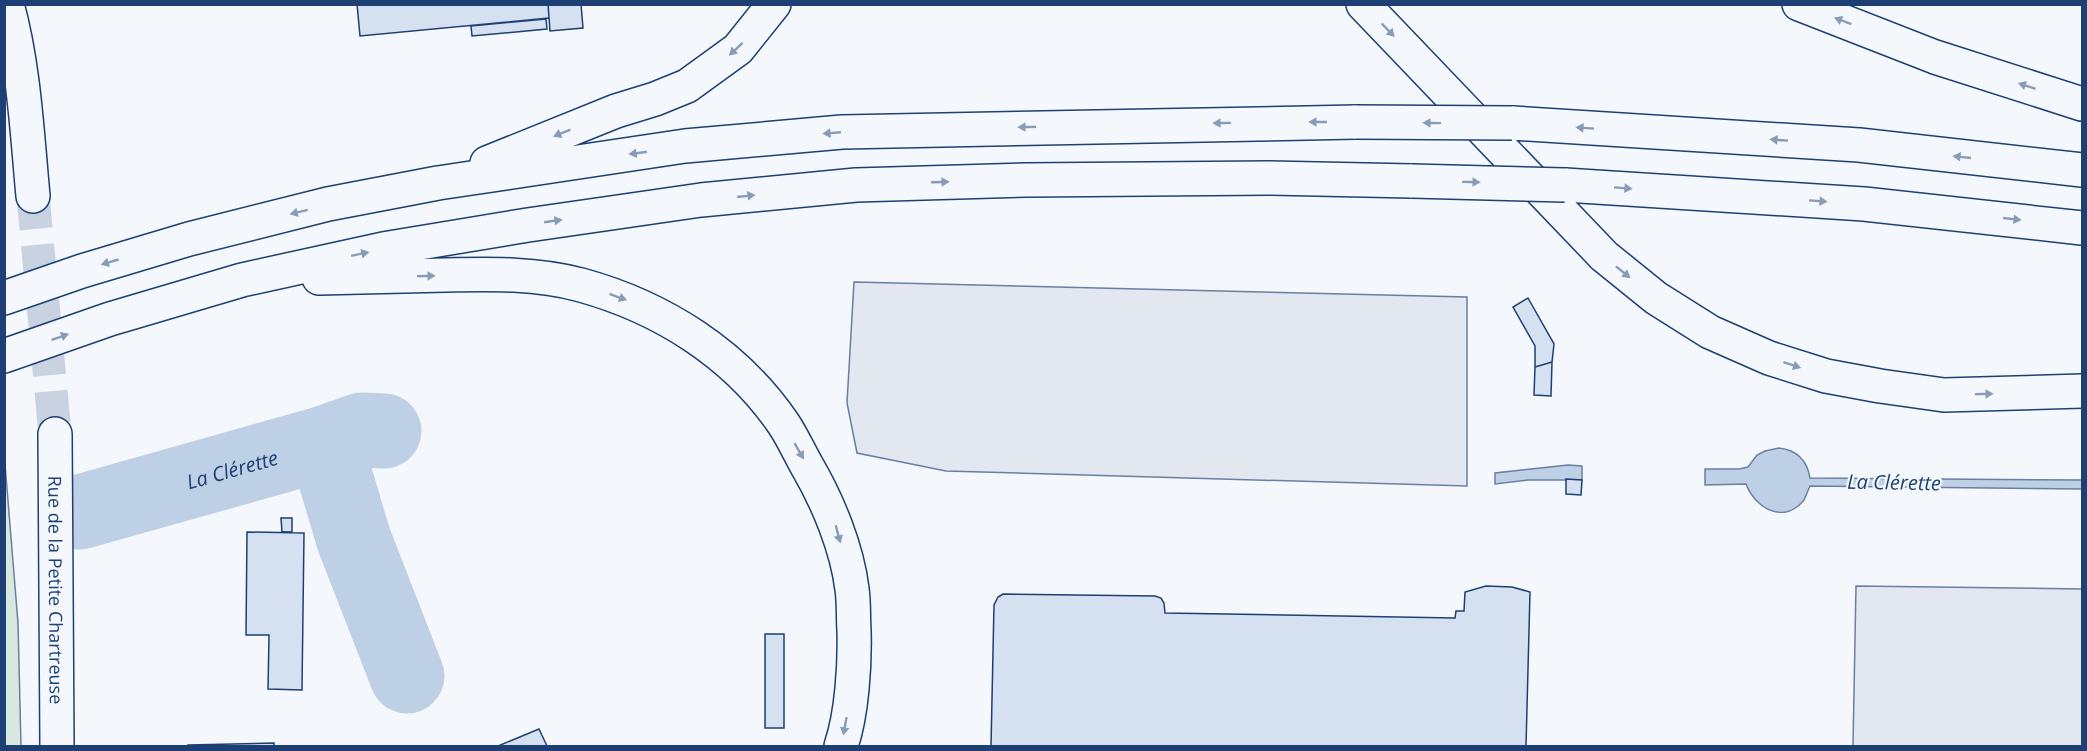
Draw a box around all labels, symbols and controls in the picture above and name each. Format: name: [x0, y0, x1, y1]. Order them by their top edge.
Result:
one-way arrow: [1834, 16, 1852, 26]
one-way arrow: [1381, 23, 1395, 38]
one-way arrow: [729, 42, 744, 55]
one-way arrow: [2018, 81, 2036, 90]
one-way arrow: [1309, 117, 1328, 127]
one-way arrow: [1423, 118, 1442, 128]
one-way arrow: [1213, 119, 1232, 128]
one-way arrow: [1018, 122, 1037, 132]
one-way arrow: [1575, 123, 1594, 133]
one-way arrow: [823, 128, 842, 138]
one-way arrow: [553, 129, 571, 138]
one-way arrow: [1770, 136, 1789, 145]
one-way arrow: [629, 149, 648, 158]
one-way arrow: [1952, 152, 1971, 161]
one-way arrow: [1461, 177, 1480, 187]
one-way arrow: [931, 178, 950, 187]
one-way arrow: [1614, 184, 1633, 193]
one-way arrow: [736, 191, 755, 201]
one-way arrow: [1808, 196, 1827, 206]
one-way arrow: [289, 207, 308, 217]
one-way arrow: [2003, 214, 2022, 224]
one-way arrow: [543, 217, 562, 226]
one-way arrow: [351, 249, 370, 258]
one-way arrow: [101, 258, 119, 267]
one-way arrow: [1615, 265, 1631, 278]
one-way arrow: [417, 271, 436, 281]
one-way arrow: [610, 292, 628, 302]
one-way arrow: [51, 331, 69, 341]
one-way arrow: [1783, 361, 1801, 370]
one-way arrow: [1975, 390, 1994, 399]
water label: La Clérette: [183, 443, 281, 495]
one-way arrow: [794, 443, 804, 460]
water label: La Clérette: [1847, 468, 1941, 496]
street label: Rue de la Petite Chartreuse: [43, 476, 69, 704]
one-way arrow: [834, 525, 843, 543]
one-way arrow: [840, 717, 849, 736]

